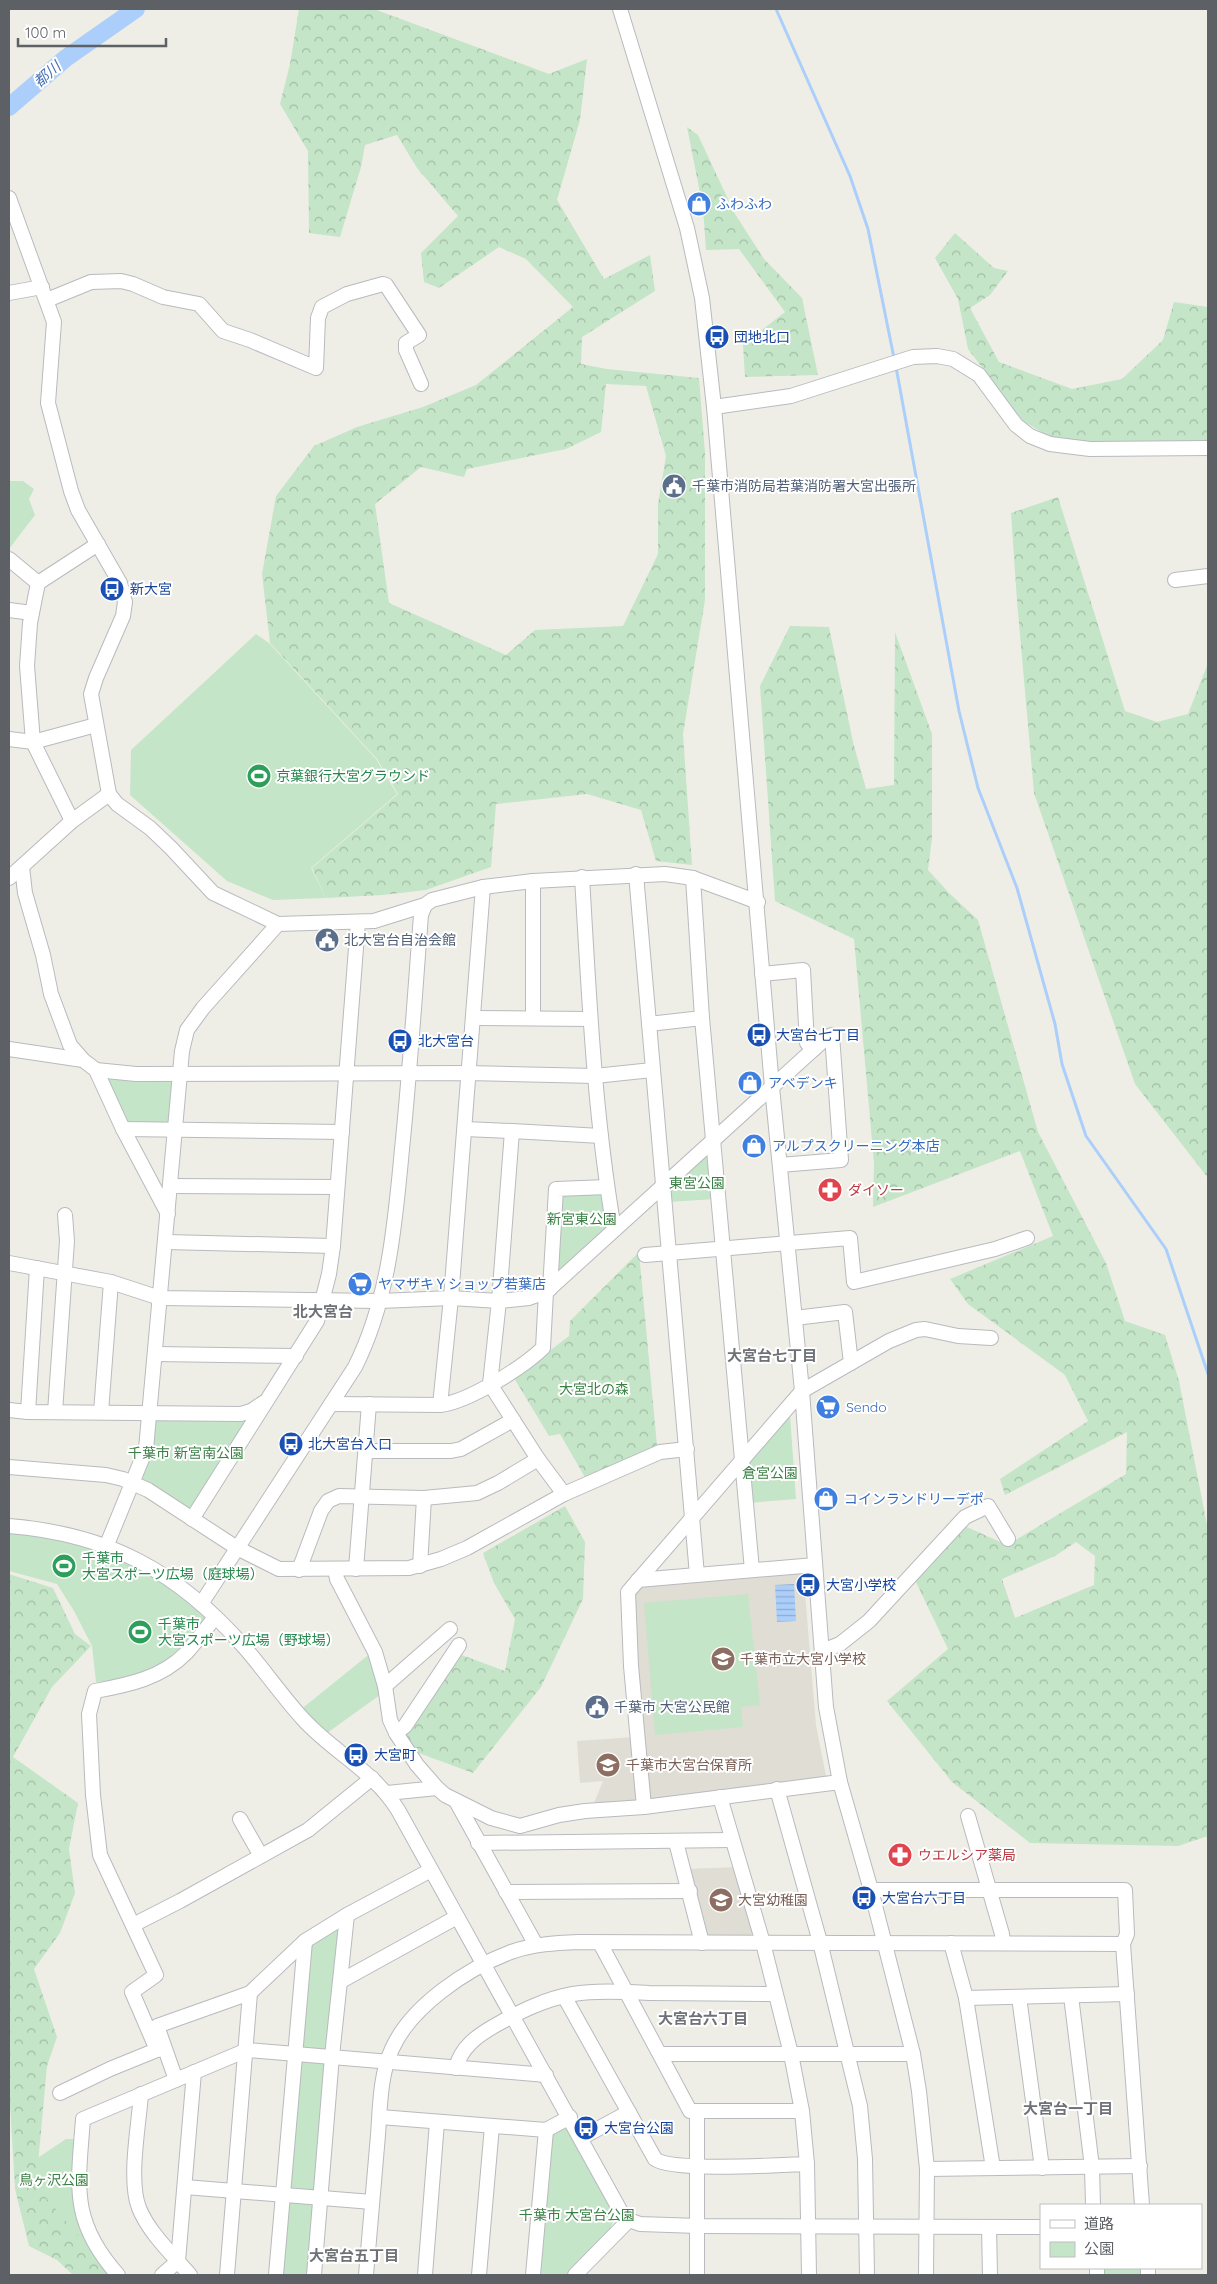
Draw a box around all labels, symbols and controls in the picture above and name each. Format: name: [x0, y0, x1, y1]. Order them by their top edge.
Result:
scale bar: [18, 15, 165, 47]
text: 100 m: [25, 23, 66, 42]
water label: 都川: [29, 56, 66, 91]
shop icon: ふわふわ: [686, 191, 712, 217]
place label: ふわふわ: [716, 195, 772, 213]
bus stop icon: 団地北口: [704, 324, 730, 350]
place label: 団地北口: [734, 328, 790, 346]
public building icon: 千葉市消防局若葉消防署大宮出張所: [661, 473, 687, 499]
place label: 千葉市消防局若葉消防署大宮出張所: [692, 477, 916, 495]
bus stop icon: 新大宮: [99, 576, 125, 602]
place label: 新大宮: [130, 580, 172, 598]
sports icon: 京葉銀行大宮グラウンド: [246, 763, 272, 789]
place label: 京葉銀行大宮グラウンド: [276, 767, 430, 785]
public building icon: 北大宮台自治会館: [314, 927, 340, 953]
place label: 北大宮台自治会館: [344, 931, 456, 949]
bus stop icon: 大宮台七丁目: [746, 1022, 772, 1048]
place label: 大宮台七丁目: [776, 1026, 860, 1044]
bus stop icon: 北大宮台: [387, 1028, 413, 1054]
place label: 北大宮台: [418, 1032, 474, 1050]
shop icon: アベデンキ: [737, 1070, 763, 1096]
place label: アベデンキ: [768, 1074, 838, 1092]
shop icon: アルプスクリーニング本店: [741, 1133, 767, 1159]
place label: アルプスクリーニング本店: [772, 1137, 940, 1155]
park label: 東宮公園: [669, 1174, 725, 1192]
pharmacy icon: ダイソー: [817, 1177, 843, 1203]
place label: ダイソー: [848, 1181, 904, 1199]
park label: 新宮東公園: [547, 1210, 617, 1228]
supermarket icon: ヤマザキＹショップ若葉店: [347, 1271, 373, 1297]
place label: ヤマザキＹショップ若葉店: [378, 1275, 546, 1293]
district label: 北大宮台: [293, 1302, 353, 1321]
district label: 大宮台七丁目: [727, 1346, 817, 1365]
park label: 大宮北の森: [559, 1380, 629, 1398]
supermarket icon: Sendo: [815, 1394, 841, 1420]
place label: Sendo: [846, 1398, 887, 1416]
bus stop icon: 北大宮台入口: [278, 1431, 304, 1457]
place label: 北大宮台入口: [308, 1435, 392, 1453]
park label: 千葉市 新宮南公園: [128, 1444, 244, 1462]
park label: 倉宮公園: [742, 1464, 798, 1482]
shop icon: コインランドリーデポ: [813, 1486, 839, 1512]
place label: コインランドリーデポ: [844, 1490, 984, 1508]
place label: 千葉市 大宮スポーツ広場（庭球場）: [82, 1549, 264, 1583]
sports icon: 千葉市 大宮スポーツ広場（庭球場）: [51, 1553, 77, 1579]
bus stop icon: 大宮小学校: [795, 1572, 821, 1598]
place label: 大宮小学校: [826, 1576, 896, 1594]
place label: 千葉市 大宮スポーツ広場（野球場）: [158, 1615, 340, 1649]
sports icon: 千葉市 大宮スポーツ広場（野球場）: [127, 1619, 153, 1645]
school or university icon: 千葉市立大宮小学校: [710, 1646, 736, 1672]
place label: 千葉市立大宮小学校: [740, 1650, 866, 1668]
public building icon: 千葉市 大宮公民館: [584, 1694, 610, 1720]
place label: 千葉市 大宮公民館: [614, 1698, 730, 1716]
bus stop icon: 大宮町: [343, 1742, 369, 1768]
place label: 大宮町: [374, 1746, 416, 1764]
school or university icon: 千葉市大宮台保育所: [595, 1752, 621, 1778]
place label: 千葉市大宮台保育所: [626, 1756, 752, 1774]
pharmacy icon: ウエルシア薬局: [887, 1842, 913, 1868]
place label: ウエルシア薬局: [918, 1846, 1016, 1864]
bus stop icon: 大宮台六丁目: [851, 1885, 877, 1911]
school or university icon: 大宮幼稚園: [708, 1887, 734, 1913]
place label: 大宮台六丁目: [882, 1889, 966, 1907]
place label: 大宮幼稚園: [738, 1891, 808, 1909]
district label: 大宮台六丁目: [658, 2009, 748, 2028]
district label: 大宮台一丁目: [1023, 2099, 1113, 2118]
bus stop icon: 大宮台公園: [573, 2115, 599, 2141]
place label: 大宮台公園: [604, 2119, 674, 2137]
park label: 鳥ヶ沢公園: [19, 2171, 89, 2189]
legend: [1040, 2204, 1202, 2269]
park label: 千葉市 大宮台公園: [519, 2206, 635, 2224]
text: 道路: [1084, 2214, 1114, 2233]
text: 公園: [1084, 2239, 1114, 2258]
district label: 大宮台五丁目: [309, 2246, 399, 2265]

